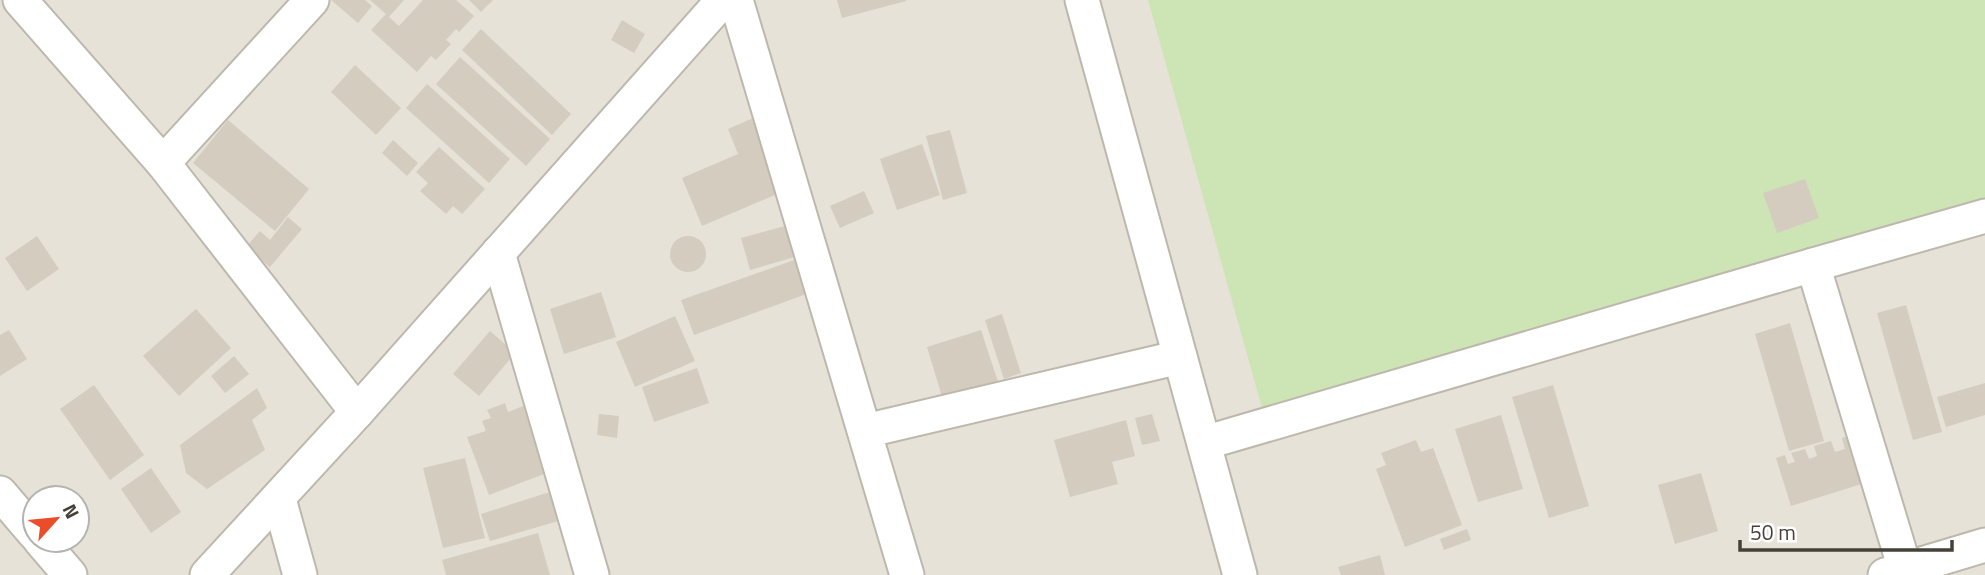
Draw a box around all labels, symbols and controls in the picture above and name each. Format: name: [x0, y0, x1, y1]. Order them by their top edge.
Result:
north arrow: [21, 484, 91, 554]
text: N: [56, 499, 88, 524]
scale bar: [1740, 508, 1952, 552]
text: 50 m: [1750, 516, 1796, 548]

